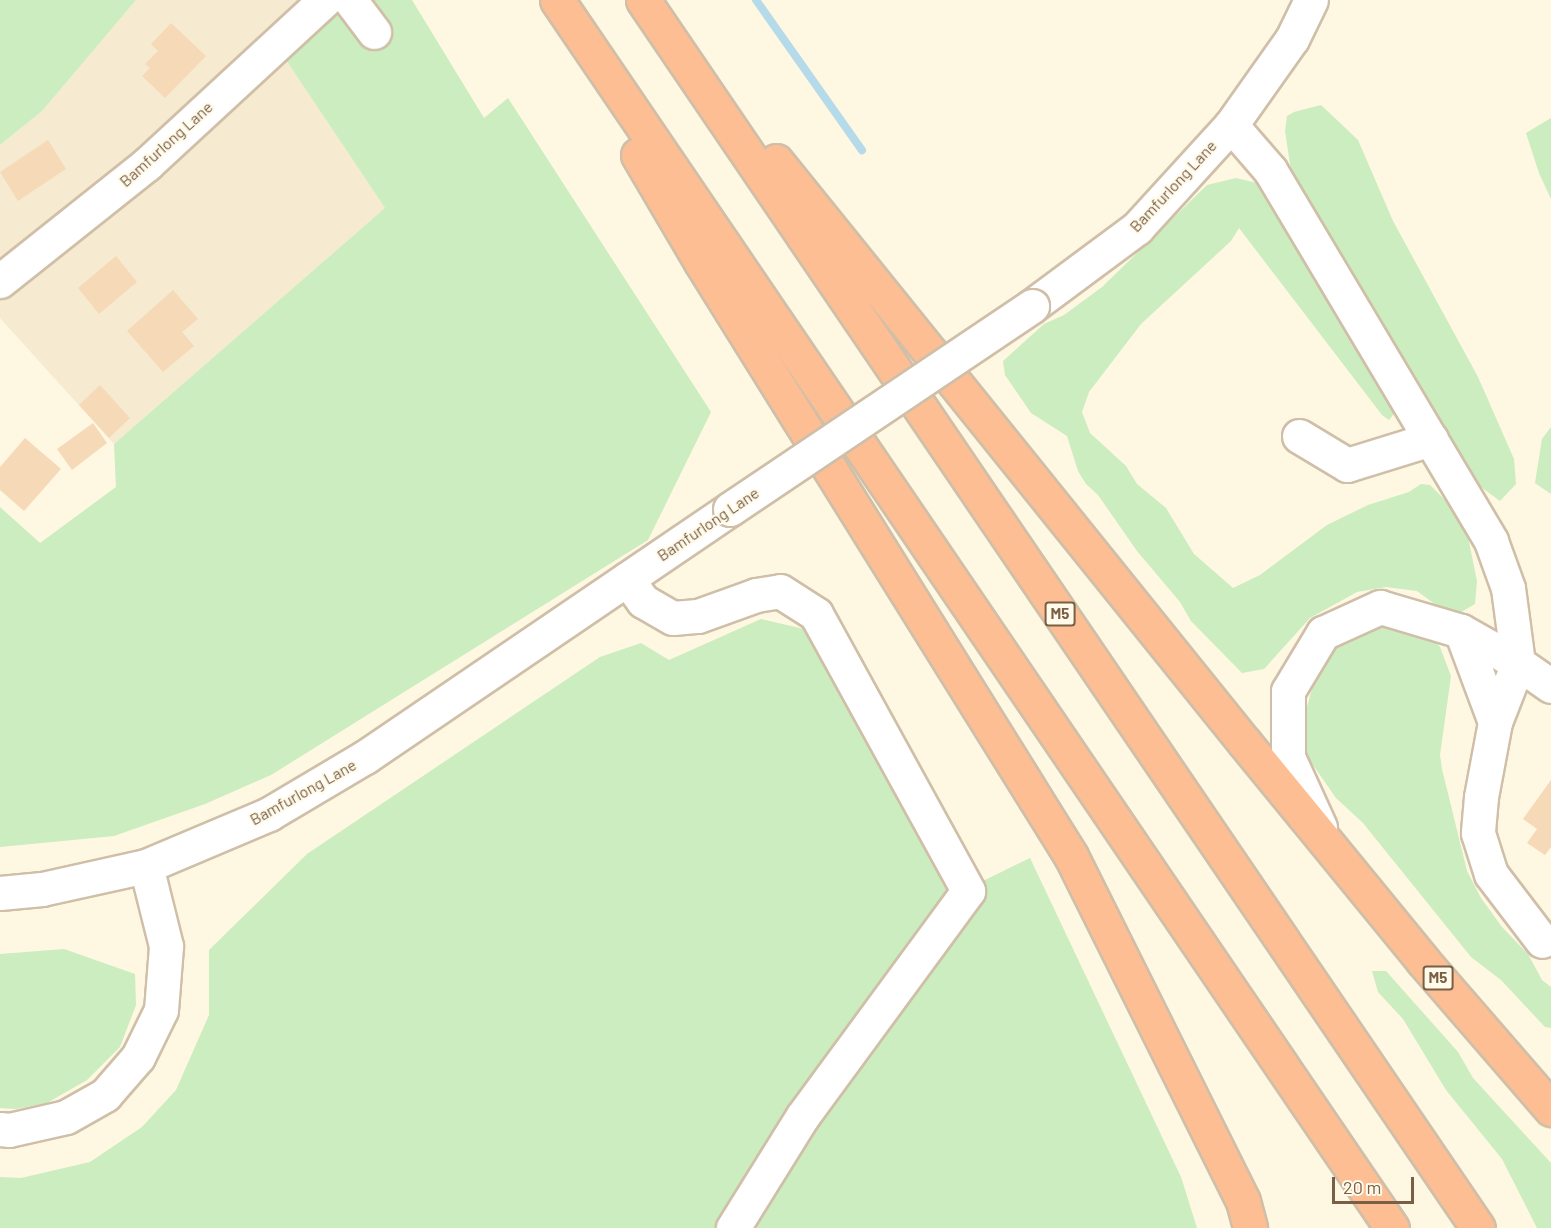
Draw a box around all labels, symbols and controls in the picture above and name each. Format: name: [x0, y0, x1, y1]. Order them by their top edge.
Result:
street label: Bamfurlong Lane: [116, 97, 216, 191]
street label: Bamfurlong Lane: [1126, 136, 1220, 236]
street label: Bamfurlong Lane: [653, 483, 763, 565]
road number: M5: [1044, 602, 1076, 626]
street label: Bamfurlong Lane: [247, 755, 359, 829]
road number: M5: [1422, 966, 1454, 990]
scale bar: [1335, 1165, 1418, 1203]
text: 20 m: [1343, 1176, 1381, 1198]

